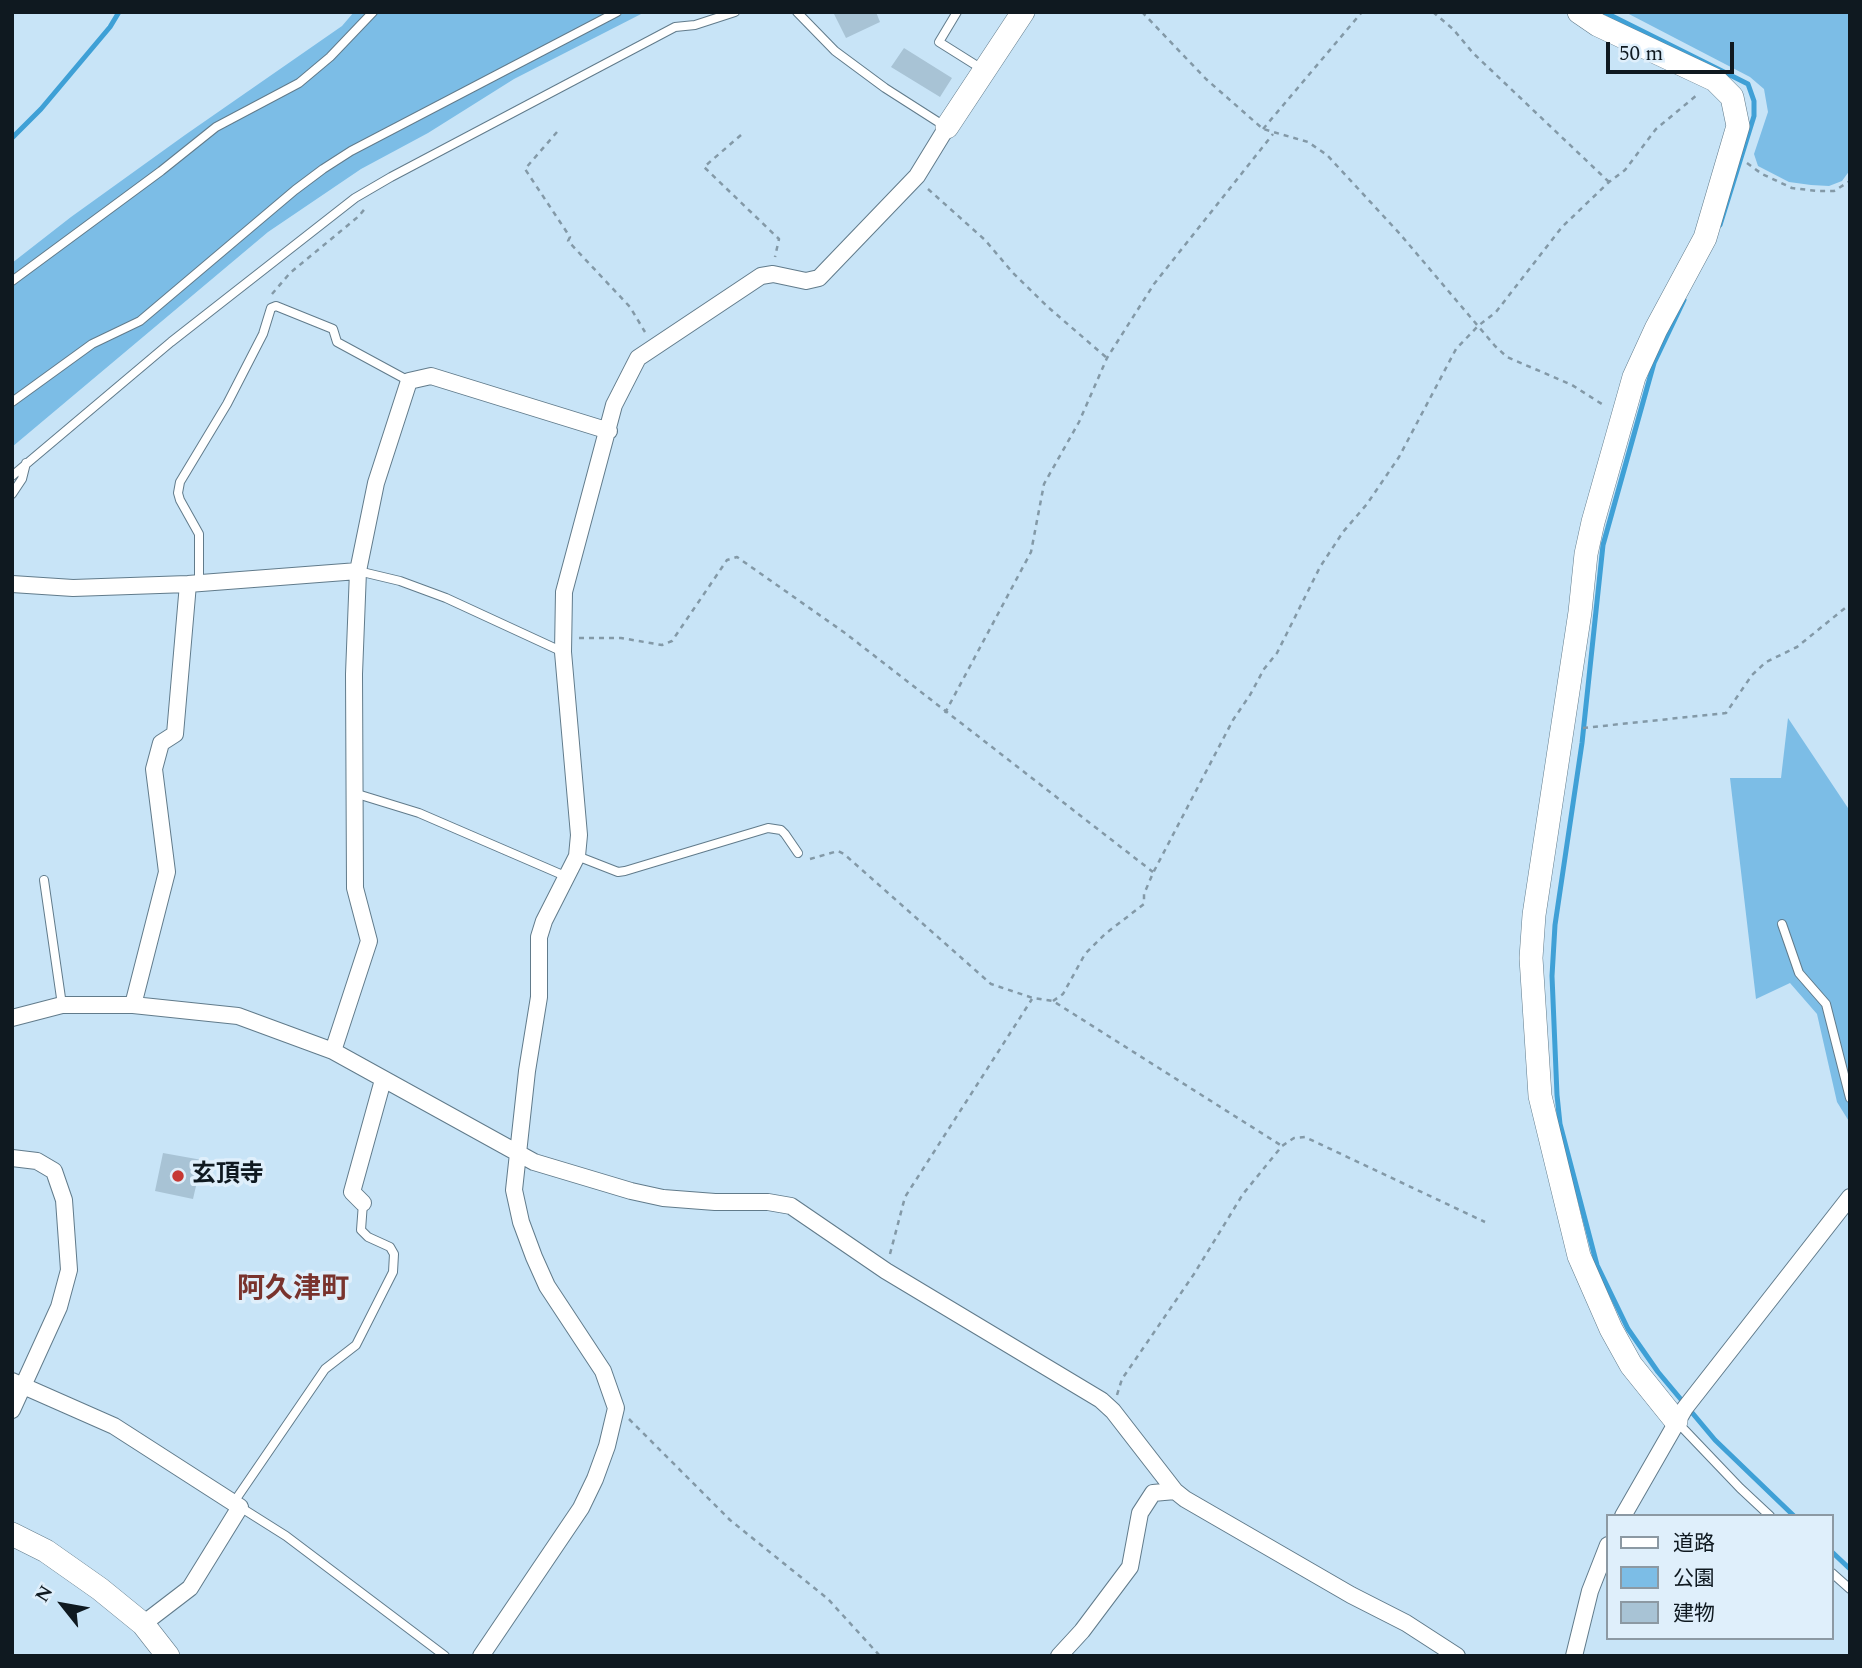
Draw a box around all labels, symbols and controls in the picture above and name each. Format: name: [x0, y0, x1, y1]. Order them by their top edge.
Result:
scale bar: [1610, 28, 1738, 72]
text: 50 m: [1619, 38, 1663, 70]
place label: 玄頂寺: [192, 1162, 264, 1190]
marker: 玄頂寺: [170, 1168, 186, 1184]
district label: 阿久津町: [237, 1275, 349, 1309]
legend: [1606, 1514, 1834, 1640]
text: 道路: [1673, 1528, 1715, 1560]
text: 公園: [1673, 1563, 1715, 1595]
north arrow: [28, 1570, 98, 1640]
text: N: [28, 1580, 61, 1608]
text: 建物: [1673, 1598, 1715, 1630]

